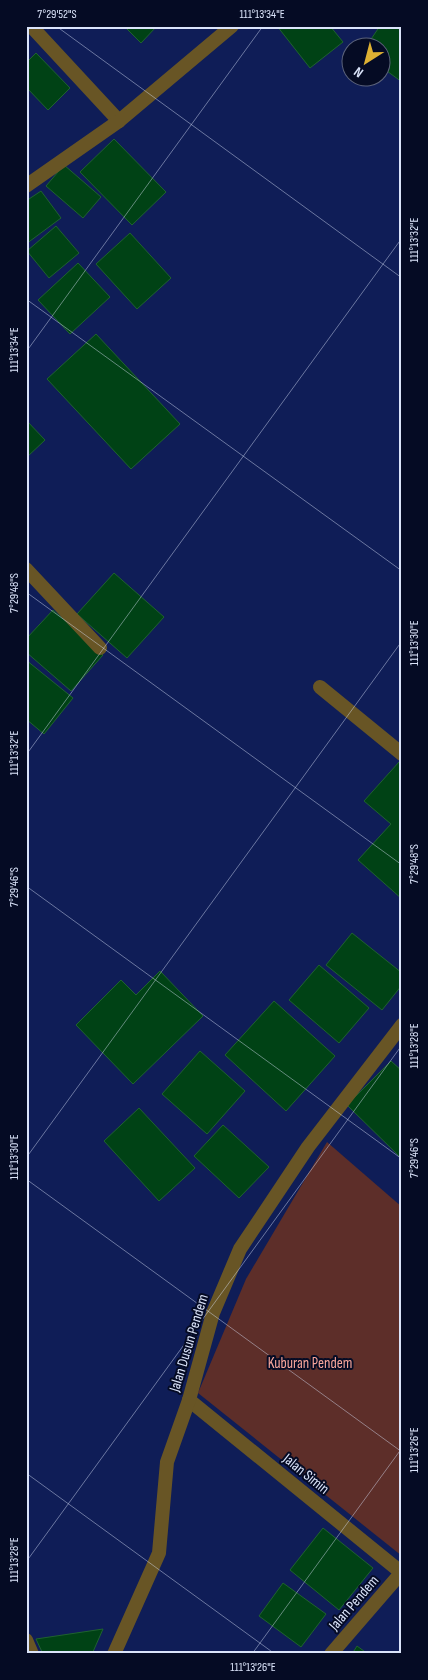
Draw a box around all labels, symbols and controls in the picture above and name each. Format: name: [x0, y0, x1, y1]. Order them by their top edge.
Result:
text: 7°29'52"S: [37, 7, 77, 22]
text: 111°13'34"E: [239, 7, 285, 22]
north arrow: [340, 38, 390, 88]
text: N: [351, 63, 367, 81]
text: 111°13'32"E: [407, 217, 422, 263]
text: 111°13'34"E: [7, 327, 22, 373]
text: 7°29'48"S: [7, 573, 22, 613]
text: 111°13'30"E: [407, 620, 422, 666]
text: 111°13'32"E: [7, 730, 22, 776]
text: 7°29'48"S: [407, 844, 422, 884]
text: 7°29'46"S: [7, 867, 22, 907]
text: 111°13'28"E: [407, 1023, 422, 1069]
text: 111°13'30"E: [7, 1134, 22, 1180]
text: 7°29'46"S: [407, 1138, 422, 1178]
street label: Jalan Dusun Pendem: [165, 1292, 213, 1395]
park label: Kuburan Pendem: [268, 1354, 352, 1373]
text: 111°13'26"E: [407, 1427, 422, 1473]
street label: Jalan Simin: [278, 1449, 333, 1498]
text: 111°13'28"E: [7, 1537, 22, 1583]
street label: Jalan Pendem: [324, 1572, 383, 1635]
text: 111°13'26"E: [230, 1660, 276, 1675]

